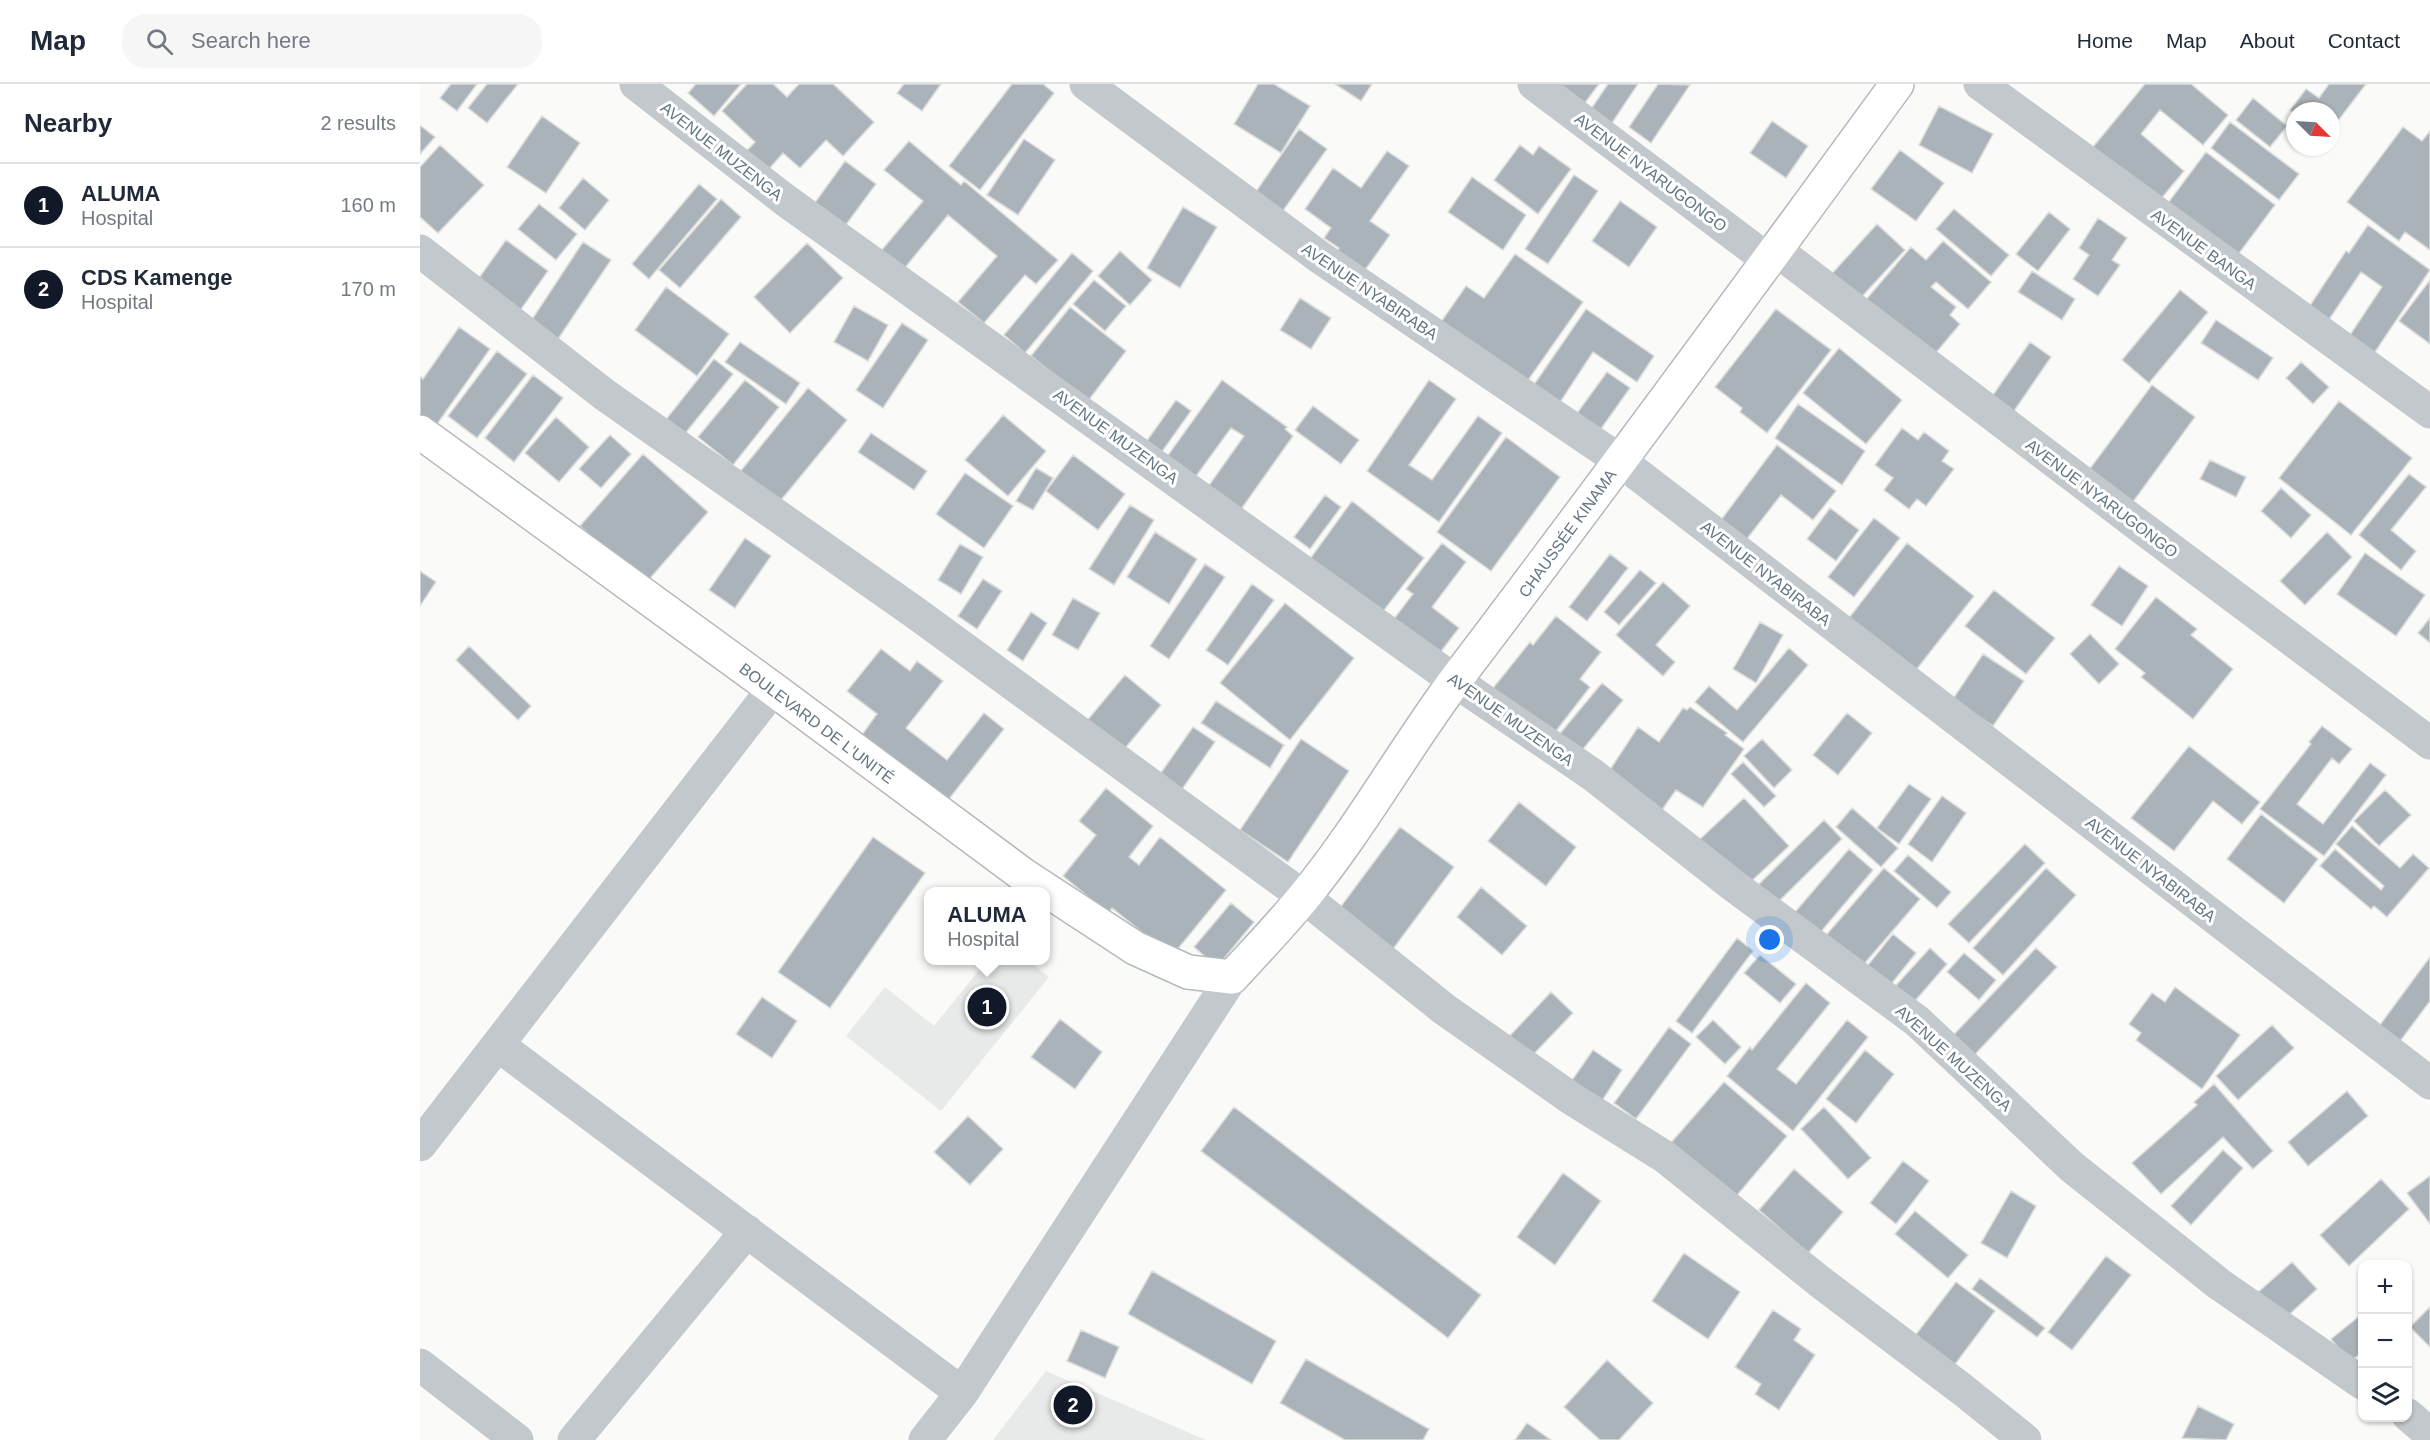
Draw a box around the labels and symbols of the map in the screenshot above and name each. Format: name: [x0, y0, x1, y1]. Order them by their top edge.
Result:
street label: AVENUE MUZENGA: [658, 99, 786, 204]
north arrow: [2286, 102, 2340, 156]
street label: AVENUE NYARUGONGO: [1572, 110, 1730, 235]
street label: AVENUE BANGA: [2148, 206, 2260, 293]
street label: AVENUE NYABIRABA: [1299, 240, 1441, 343]
street label: AVENUE MUZENGA: [1050, 386, 1181, 487]
street label: AVENUE NYARUGONGO: [2023, 436, 2181, 561]
street label: CHAUSSÉE KINAMA: [1515, 465, 1620, 601]
street label: AVENUE NYABIRABA: [1698, 518, 1834, 629]
street label: BOULEVARD DE L'UNITÉ: [736, 659, 898, 787]
street label: AVENUE MUZENGA: [1445, 670, 1577, 769]
street label: AVENUE NYABIRABA: [2083, 814, 2219, 925]
your location: [1755, 925, 1784, 954]
pin: 1: [968, 984, 1006, 1030]
street label: AVENUE MUZENGA: [1893, 1002, 2015, 1115]
pin: 2: [1054, 1382, 1092, 1428]

